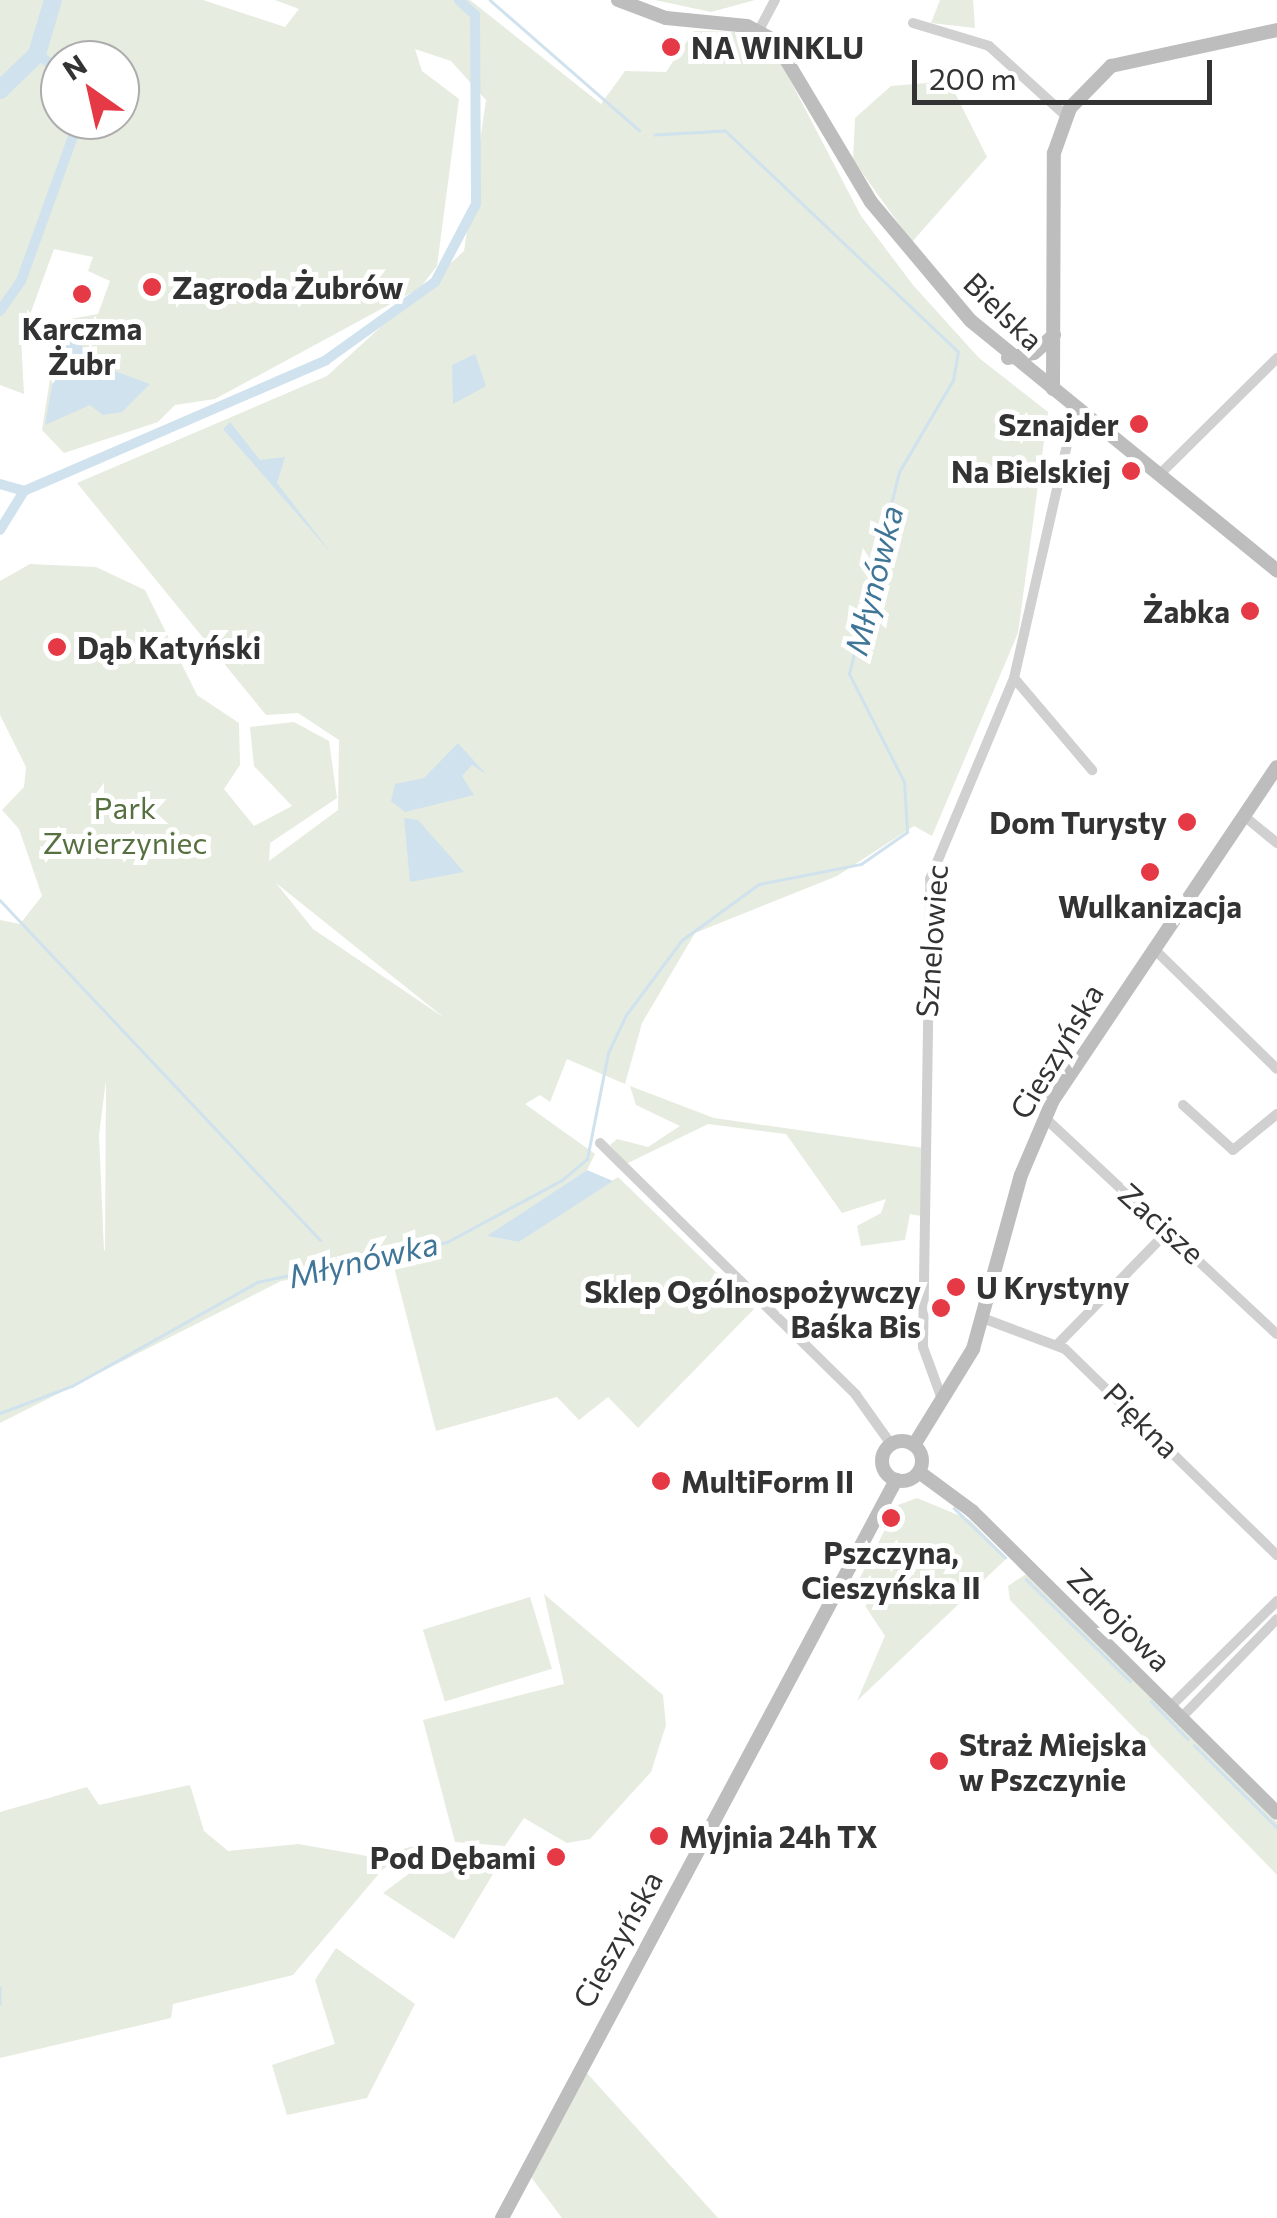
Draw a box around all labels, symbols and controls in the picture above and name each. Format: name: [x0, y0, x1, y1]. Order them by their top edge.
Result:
place label: NA WINKLU: [691, 29, 864, 65]
marker: NA WINKLU: [660, 36, 682, 58]
north arrow: [40, 40, 140, 140]
scale bar: [917, 40, 1217, 102]
text: N: [56, 47, 93, 87]
text: 200 m: [929, 59, 1017, 96]
street label: Bielska: [957, 265, 1051, 357]
place label: Zagroda Żubrów: [172, 269, 404, 305]
marker: Zagroda Żubrów: [141, 276, 163, 298]
marker: Karczma Żubr: [71, 283, 93, 305]
place label: Karczma Żubr: [22, 310, 142, 380]
place label: Sznajder: [998, 406, 1119, 442]
marker: Sznajder: [1128, 413, 1150, 435]
place label: Na Bielskiej: [951, 453, 1111, 489]
marker: Na Bielskiej: [1120, 460, 1142, 482]
water label: Młynówka: [836, 501, 910, 659]
place label: Żabka: [1143, 593, 1230, 629]
marker: Żabka: [1239, 600, 1261, 622]
place label: Dąb Katyński: [77, 629, 261, 665]
marker: Dąb Katyński: [46, 636, 68, 658]
park label: Park Zwierzyniec: [43, 789, 207, 860]
place label: Dom Turysty: [989, 804, 1167, 840]
marker: Dom Turysty: [1176, 811, 1198, 833]
marker: Wulkanizacja: [1139, 861, 1161, 883]
street label: Sznelowiec: [908, 863, 954, 1019]
place label: Wulkanizacja: [1058, 888, 1242, 924]
street label: Cieszyńska: [1002, 977, 1110, 1125]
street label: Zacisze: [1112, 1175, 1212, 1271]
water label: Młynówka: [284, 1223, 442, 1295]
place label: U Krystyny: [976, 1269, 1129, 1305]
place label: Sklep Ogólnospożywczy Baśka Bis: [584, 1273, 921, 1344]
marker: U Krystyny: [945, 1276, 967, 1298]
marker: Sklep Ogólnospożywczy Baśka Bis: [930, 1297, 952, 1319]
street label: Piękna: [1097, 1375, 1187, 1465]
place label: MultiForm II: [681, 1463, 854, 1499]
marker: MultiForm II: [650, 1470, 672, 1492]
marker: Pszczyna, Cieszyńska II: [880, 1507, 902, 1529]
place label: Pszczyna, Cieszyńska II: [801, 1534, 981, 1604]
street label: Zdrojowa: [1061, 1560, 1179, 1678]
place label: Straż Miejska w Pszczynie: [959, 1726, 1147, 1796]
marker: Straż Miejska w Pszczynie: [928, 1750, 950, 1772]
place label: Myjnia 24h TX: [679, 1818, 878, 1854]
marker: Myjnia 24h TX: [648, 1825, 670, 1847]
place label: Pod Dębami: [370, 1839, 536, 1875]
marker: Pod Dębami: [545, 1846, 567, 1868]
street label: Cieszyńska: [565, 1864, 669, 2014]

